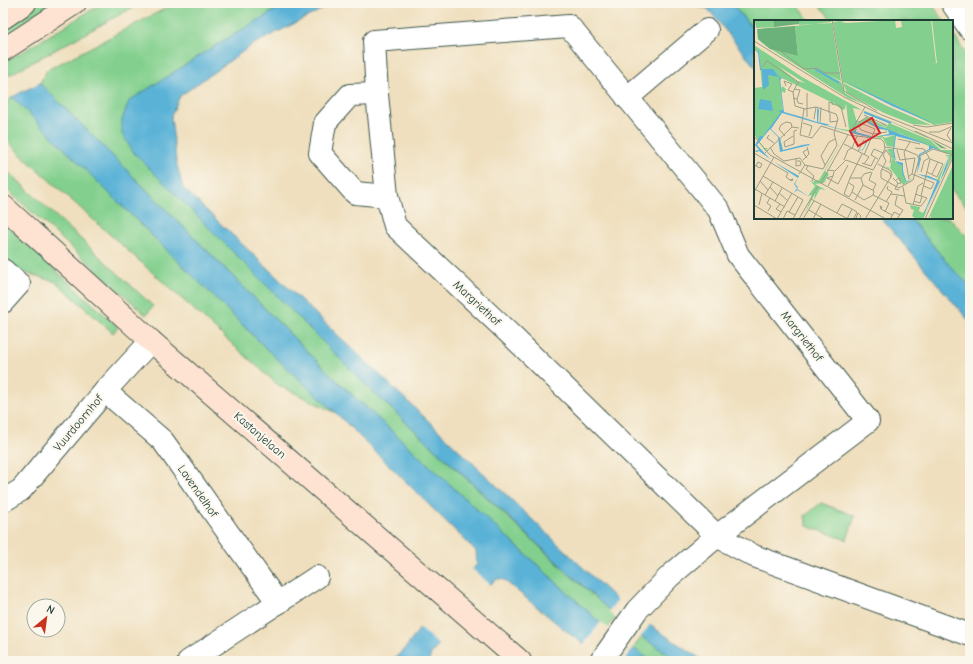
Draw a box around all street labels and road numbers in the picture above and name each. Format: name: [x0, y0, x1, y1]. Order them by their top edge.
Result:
street label: Margriethof: [450, 277, 504, 329]
street label: Margriethof: [778, 308, 826, 364]
street label: Vuurdoornhof: [50, 391, 106, 454]
street label: Kastanjelaan: [231, 409, 289, 461]
street label: Lavendelhof: [175, 462, 221, 520]

